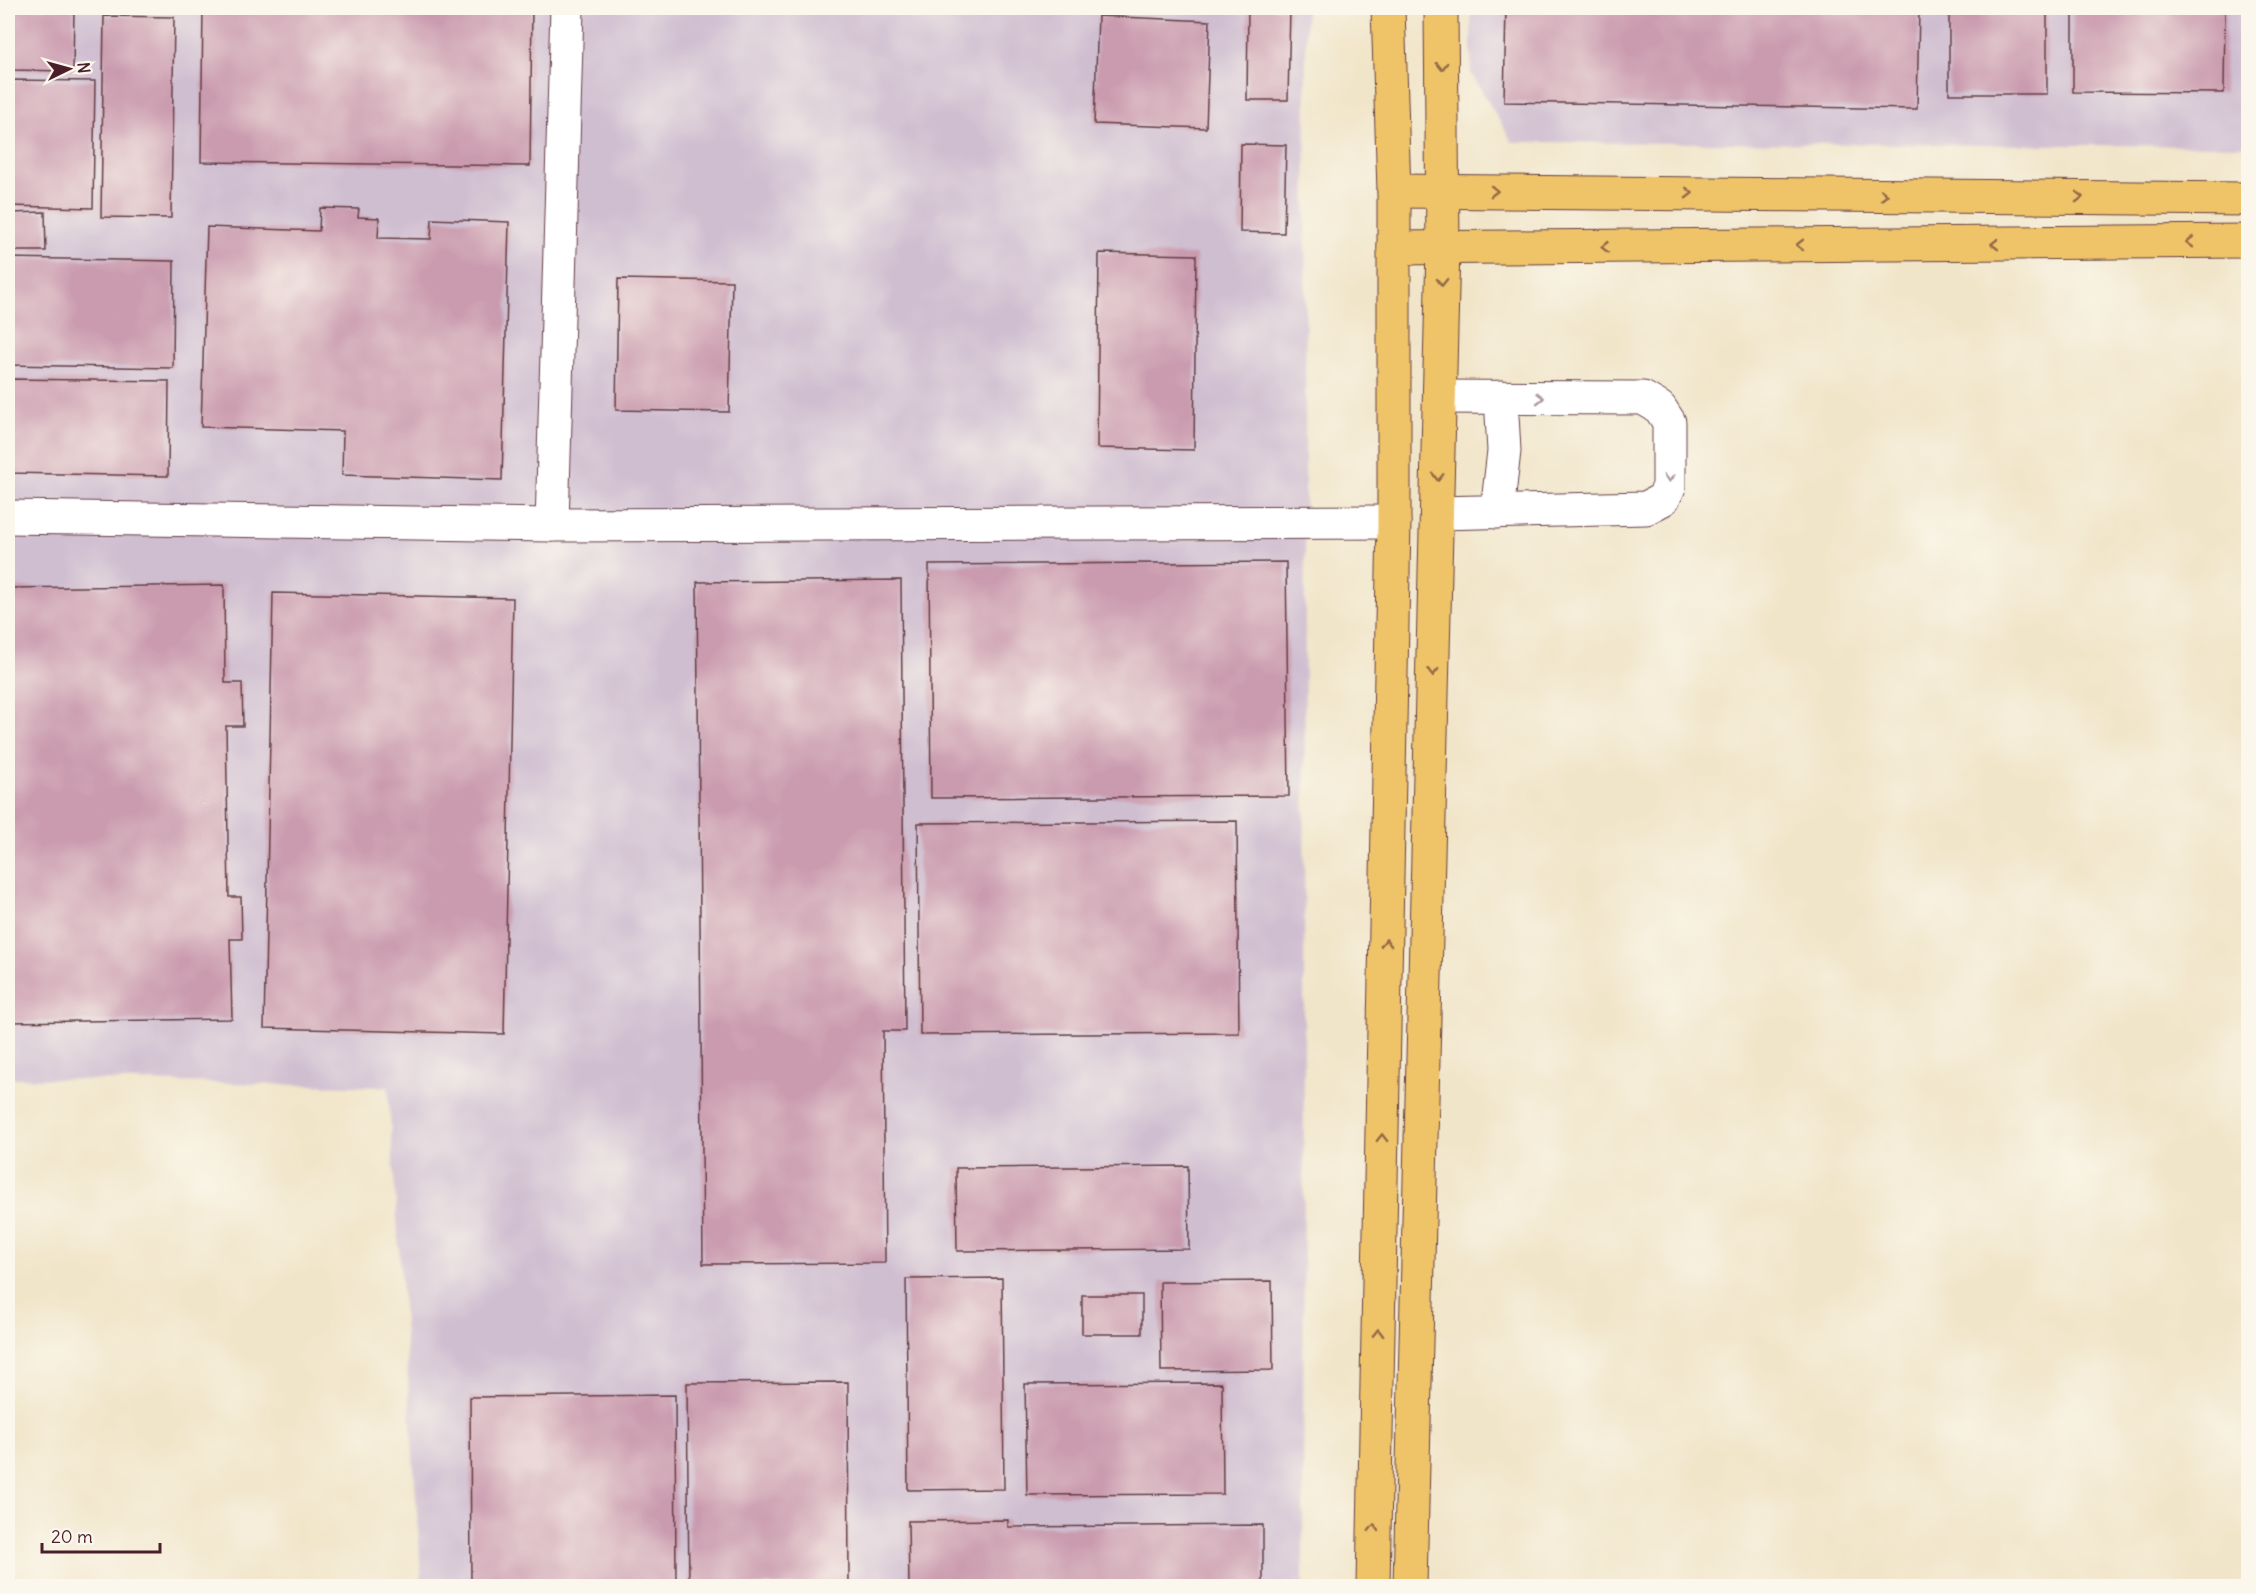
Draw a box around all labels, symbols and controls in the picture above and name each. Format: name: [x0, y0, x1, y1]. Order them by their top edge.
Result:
north arrow: [39, 39, 99, 99]
text: N: [73, 61, 94, 74]
one-way arrow: [1436, 61, 1448, 70]
one-way arrow: [1490, 185, 1499, 197]
one-way arrow: [1685, 187, 1694, 199]
one-way arrow: [1880, 189, 1889, 201]
one-way arrow: [2075, 191, 2084, 203]
one-way arrow: [2186, 236, 2195, 248]
one-way arrow: [1991, 237, 2000, 250]
one-way arrow: [1796, 239, 1805, 251]
one-way arrow: [1601, 241, 1610, 253]
one-way arrow: [1436, 277, 1449, 286]
one-way arrow: [1536, 392, 1545, 404]
one-way arrow: [1431, 472, 1444, 481]
one-way arrow: [1663, 473, 1675, 482]
one-way arrow: [1426, 667, 1439, 676]
one-way arrow: [1379, 939, 1392, 948]
one-way arrow: [1375, 1134, 1388, 1143]
one-way arrow: [1372, 1329, 1384, 1338]
scale bar: [42, 1516, 160, 1554]
one-way arrow: [1368, 1524, 1380, 1533]
text: 20 m: [51, 1525, 93, 1548]

